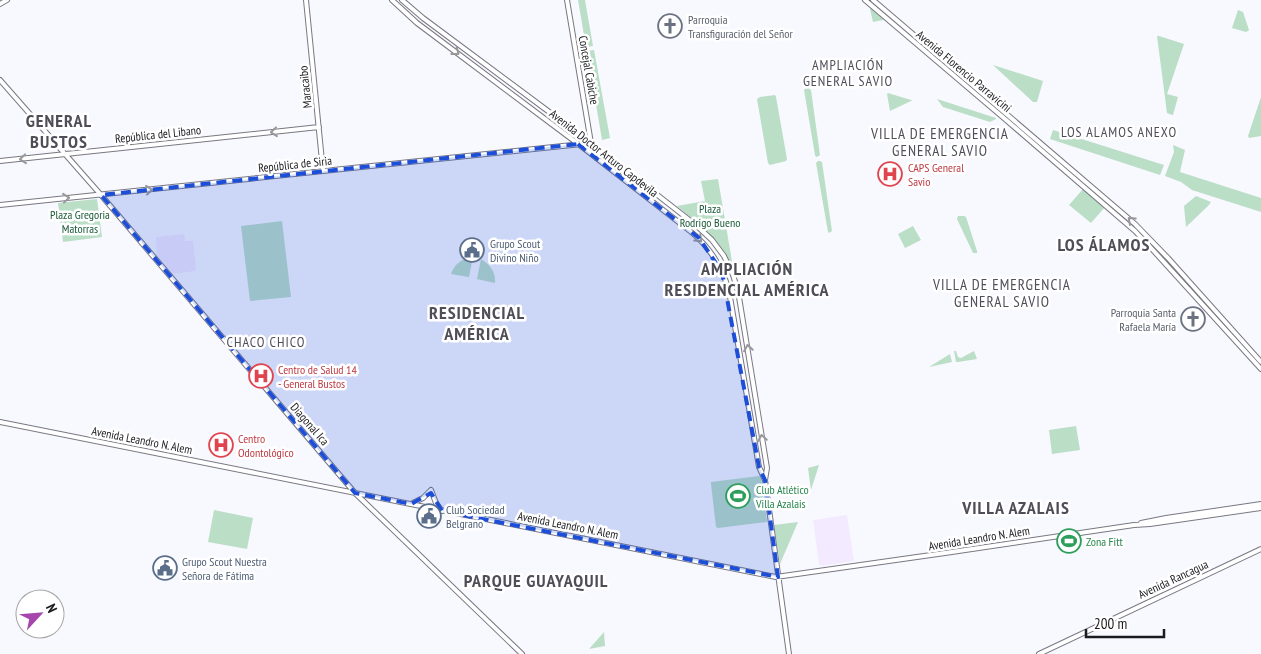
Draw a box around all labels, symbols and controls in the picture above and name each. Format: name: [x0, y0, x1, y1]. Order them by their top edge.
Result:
place label: Parroquia Transfiguración del Señor: [688, 12, 793, 41]
church icon: Parroquia Transfiguración del Señor: [657, 13, 683, 39]
street label: Avenida Florencio Parravicini: [913, 27, 1015, 115]
street label: Concejal Cabiche: [576, 34, 602, 106]
one-way arrow: [450, 46, 460, 55]
district label: AMPLIACIÓN GENERAL SAVIO: [803, 56, 893, 90]
street label: Maracaibo: [295, 65, 315, 109]
street label: Avenida Doctor Arturo Capdevila: [547, 106, 662, 200]
district label: GENERAL BUSTOS: [26, 109, 92, 153]
street label: República del Libano: [114, 122, 202, 146]
district label: LOS ALAMOS ANEXO: [1061, 123, 1177, 141]
district label: VILLA DE EMERGENCIA GENERAL SAVIO: [870, 124, 1009, 160]
one-way arrow: [270, 126, 278, 137]
one-way arrow: [18, 153, 26, 164]
street label: República de Siria: [257, 153, 333, 175]
place label: CAPS General Savio: [908, 160, 964, 189]
hospital icon: CAPS General Savio: [877, 161, 903, 187]
one-way arrow: [145, 185, 153, 196]
one-way arrow: [62, 193, 70, 204]
park label: Plaza Rodrigo Bueno: [680, 201, 740, 230]
park label: Plaza Gregoria Matorras: [50, 207, 110, 236]
one-way arrow: [1128, 217, 1137, 226]
one-way arrow: [693, 233, 702, 242]
district label: LOS ÁLAMOS: [1058, 233, 1150, 256]
place label: Grupo Scout Divino Niño: [490, 236, 541, 265]
public building icon: Grupo Scout Divino Niño: [459, 237, 485, 263]
district label: AMPLIACIÓN RESIDENCIAL AMÉRICA: [664, 257, 830, 301]
district label: VILLA DE EMERGENCIA GENERAL SAVIO: [932, 275, 1071, 311]
district label: RESIDENCIAL AMÉRICA: [429, 301, 525, 345]
place label: Parroquia Santa Rafaela María: [1111, 305, 1176, 334]
church icon: Parroquia Santa Rafaela María: [1180, 306, 1206, 332]
district label: CHACO CHICO: [227, 333, 305, 351]
one-way arrow: [743, 344, 753, 352]
place label: Centro de Salud 14 - General Bustos: [278, 362, 357, 391]
hospital icon: Centro de Salud 14 - General Bustos: [248, 363, 274, 389]
street label: Diagonal Ica: [287, 400, 333, 448]
street label: Avenida Leandro N. Alem: [90, 423, 194, 457]
place label: Centro Odontológico: [238, 431, 294, 460]
hospital icon: Centro Odontológico: [208, 432, 234, 458]
one-way arrow: [758, 434, 768, 442]
place label: Club Atlético Villa Azalais: [755, 482, 809, 511]
sports icon: Club Atlético Villa Azalais: [725, 483, 751, 509]
district label: VILLA AZALAIS: [961, 496, 1070, 519]
place label: Club Sociedad Belgrano: [446, 502, 505, 531]
public building icon: Club Sociedad Belgrano: [416, 503, 442, 529]
street label: Avenida Leandro N. Alem: [516, 508, 620, 542]
street label: Avenida Leandro N. Alem: [927, 523, 1031, 553]
sports icon: Zona Fitt: [1056, 528, 1082, 554]
place label: Zona Fitt: [1086, 534, 1123, 549]
place label: Grupo Scout Nuestra Señora de Fátima: [182, 554, 267, 583]
public building icon: Grupo Scout Nuestra Señora de Fátima: [152, 555, 178, 581]
street label: Avenida Rancagua: [1136, 556, 1211, 602]
district label: PARQUE GUAYAQUIL: [464, 569, 608, 592]
north arrow: [15, 589, 65, 639]
text: N: [42, 601, 61, 616]
scale bar: [1086, 606, 1164, 638]
text: 200 m: [1094, 614, 1127, 633]

